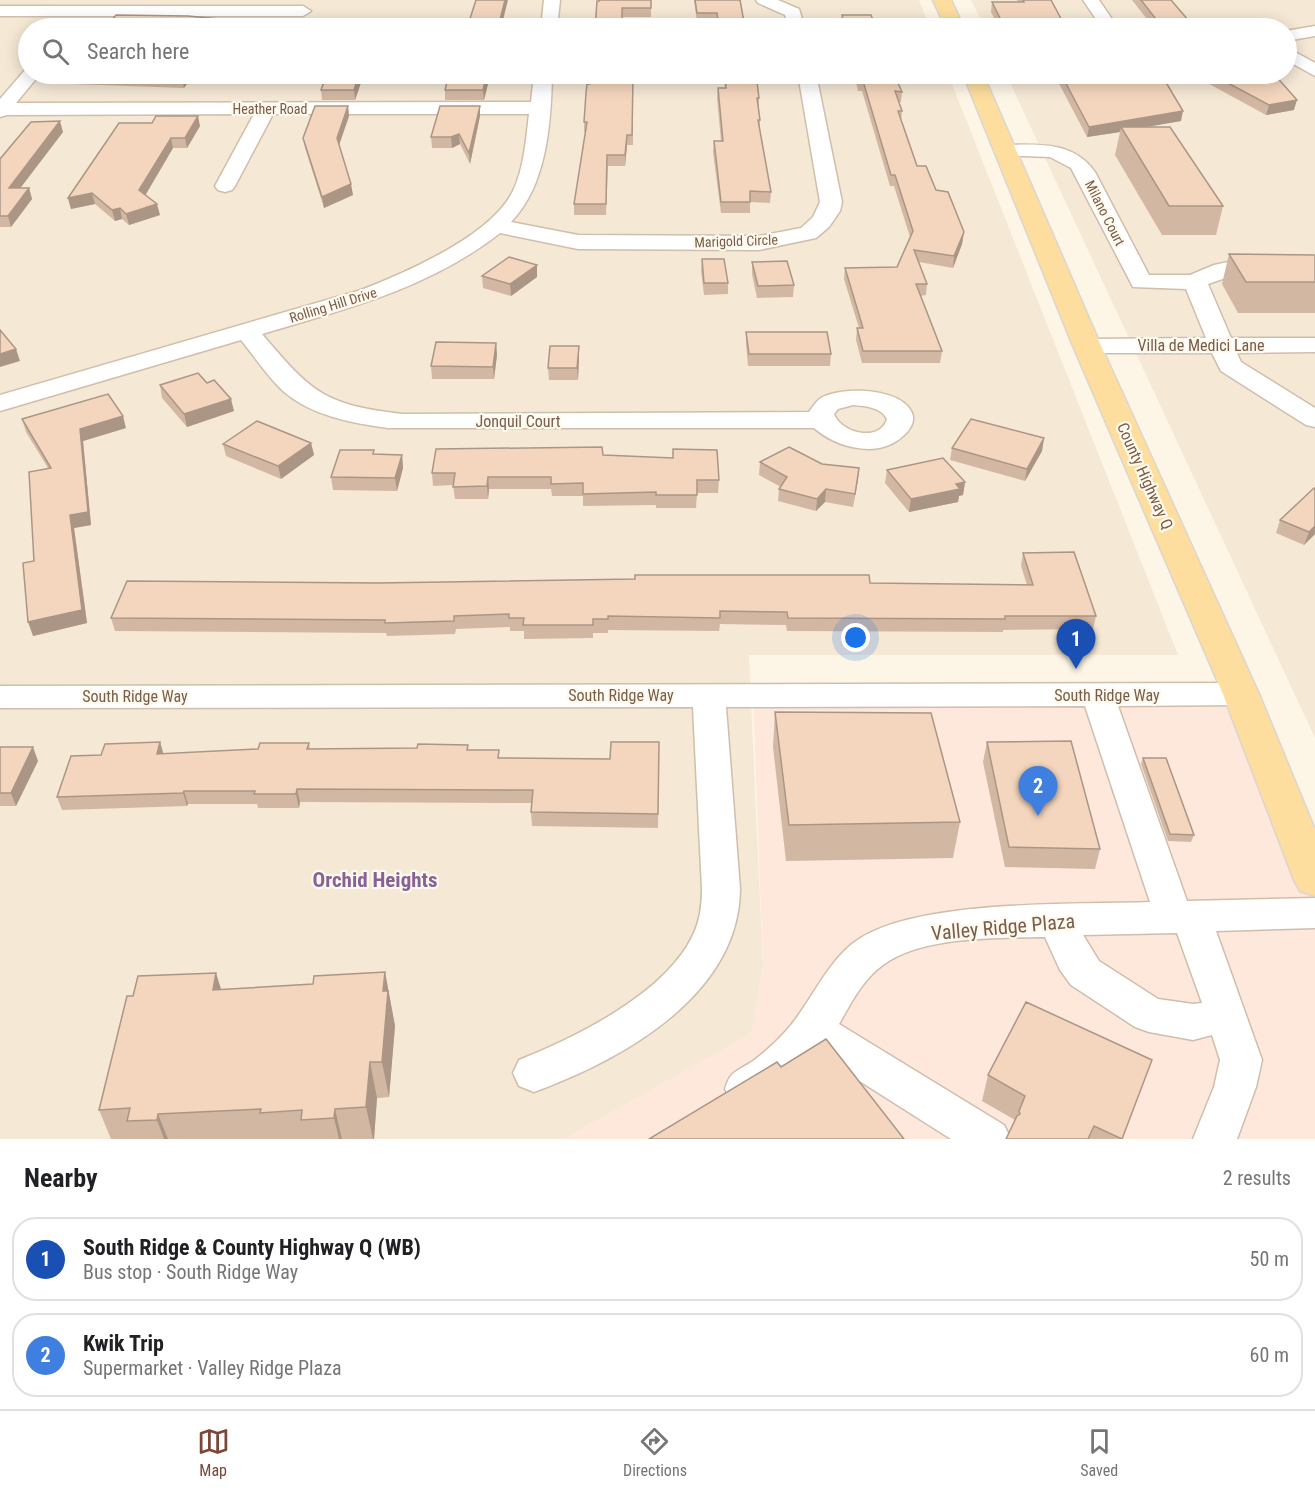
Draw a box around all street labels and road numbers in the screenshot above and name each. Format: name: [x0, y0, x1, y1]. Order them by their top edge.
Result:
street label: Heather Road: [232, 101, 308, 117]
street label: Milano Court: [1082, 178, 1128, 248]
street label: Marigold Circle: [694, 232, 778, 250]
street label: Rolling Hill Drive: [287, 284, 379, 326]
street label: Villa de Medici Lane: [1138, 336, 1264, 355]
street label: Jonquil Court: [475, 412, 561, 431]
street label: County Highway Q: [1113, 420, 1177, 532]
street label: South Ridge Way: [568, 686, 674, 705]
street label: South Ridge Way: [1054, 686, 1160, 705]
street label: South Ridge Way: [82, 687, 188, 706]
street label: Valley Ridge Plaza: [930, 909, 1076, 945]

